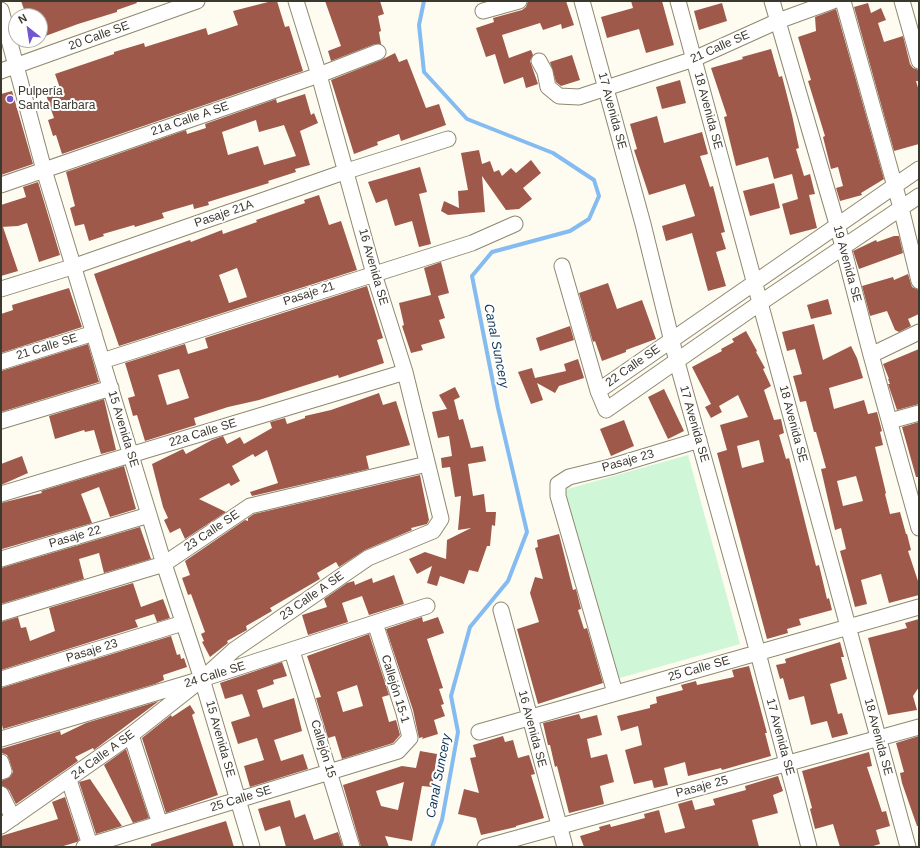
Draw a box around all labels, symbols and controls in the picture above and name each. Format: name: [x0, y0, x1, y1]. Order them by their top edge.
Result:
north arrow: [8, 8, 48, 48]
text: N: [16, 11, 29, 26]
street label: 20 Calle SE: [67, 18, 131, 54]
street label: 21 Calle SE: [688, 28, 752, 66]
street label: 17 Avenida SE: [595, 71, 629, 151]
street label: 18 Avenida SE: [691, 71, 725, 151]
place label: Pulpería Santa Barbara: [18, 85, 95, 113]
marker: Pulpería Santa Barbara: [5, 94, 15, 104]
street label: 21a Calle A SE: [149, 99, 231, 139]
street label: Pasaje 21A: [193, 197, 255, 231]
street label: 19 Avenida SE: [830, 224, 864, 304]
street label: 16 Avenida SE: [355, 227, 391, 307]
street label: Pasaje 21: [281, 279, 337, 309]
water label: Canal Suncery: [480, 303, 512, 389]
street label: 21 Calle SE: [15, 331, 79, 363]
street label: 22 Calle SE: [603, 342, 663, 390]
street label: 17 Avenida SE: [676, 384, 712, 464]
street label: 18 Avenida SE: [776, 384, 810, 464]
street label: 15 Avenida SE: [105, 389, 141, 469]
street label: 22a Calle SE: [167, 416, 239, 450]
street label: Pasaje 23: [600, 447, 656, 475]
street label: 23 Calle SE: [182, 507, 242, 555]
street label: Pasaje 22: [47, 523, 103, 551]
street label: 23 Calle A SE: [277, 569, 347, 623]
street label: Pasaje 23: [64, 636, 120, 666]
street label: Callejón 15-1: [378, 653, 412, 725]
street label: 25 Calle SE: [667, 653, 731, 685]
street label: 24 Calle SE: [183, 659, 247, 691]
street label: 16 Avenida SE: [515, 689, 549, 769]
street label: 17 Avenida SE: [763, 697, 797, 777]
street label: 18 Avenida SE: [861, 697, 895, 777]
street label: 15 Avenida SE: [202, 699, 238, 779]
street label: Callejón 15: [307, 718, 339, 780]
street label: 24 Calle A SE: [69, 727, 137, 783]
water label: Canal Suncery: [423, 733, 455, 819]
street label: Pasaje 25: [674, 773, 730, 801]
street label: 25 Calle SE: [209, 783, 273, 815]

